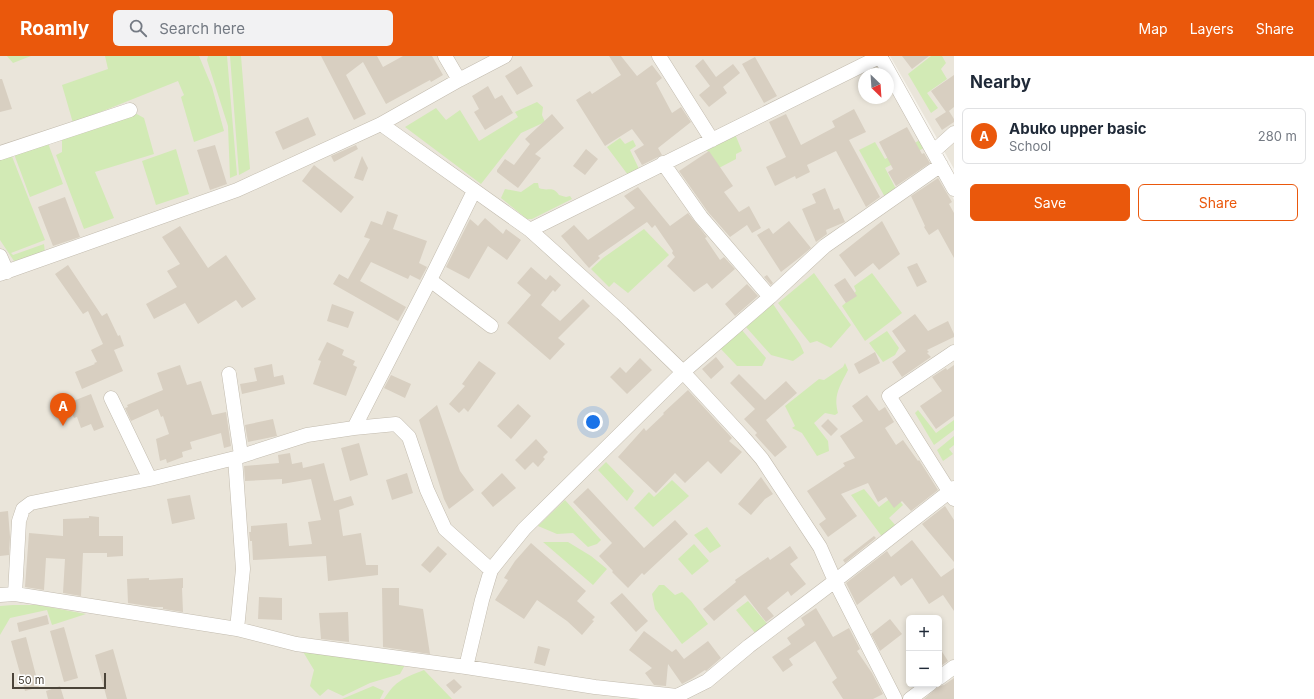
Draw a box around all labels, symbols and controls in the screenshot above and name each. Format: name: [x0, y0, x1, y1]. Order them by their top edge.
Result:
search box: [113, 10, 393, 46]
text: Roamly: [20, 17, 89, 40]
icon: search: [127, 17, 149, 39]
text: Search here: [159, 19, 245, 38]
text: Map: [1139, 20, 1168, 37]
text: Layers: [1190, 20, 1234, 37]
text: Share: [1256, 20, 1294, 37]
north arrow: [858, 68, 894, 104]
text: Nearby: [970, 72, 1031, 92]
text: Abuko upper basic: [1009, 119, 1147, 138]
text: A: [979, 128, 989, 144]
text: 280 m: [1258, 128, 1297, 144]
text: School: [1009, 138, 1051, 154]
button: Save: [970, 184, 1130, 221]
button: Share: [1138, 184, 1298, 221]
pin: A: [50, 393, 76, 426]
your location: [583, 412, 603, 432]
map controls: [906, 615, 942, 687]
button: +: [906, 615, 942, 651]
button: −: [906, 651, 942, 687]
scale bar: [12, 671, 106, 690]
text: 50 m: [18, 673, 44, 687]

